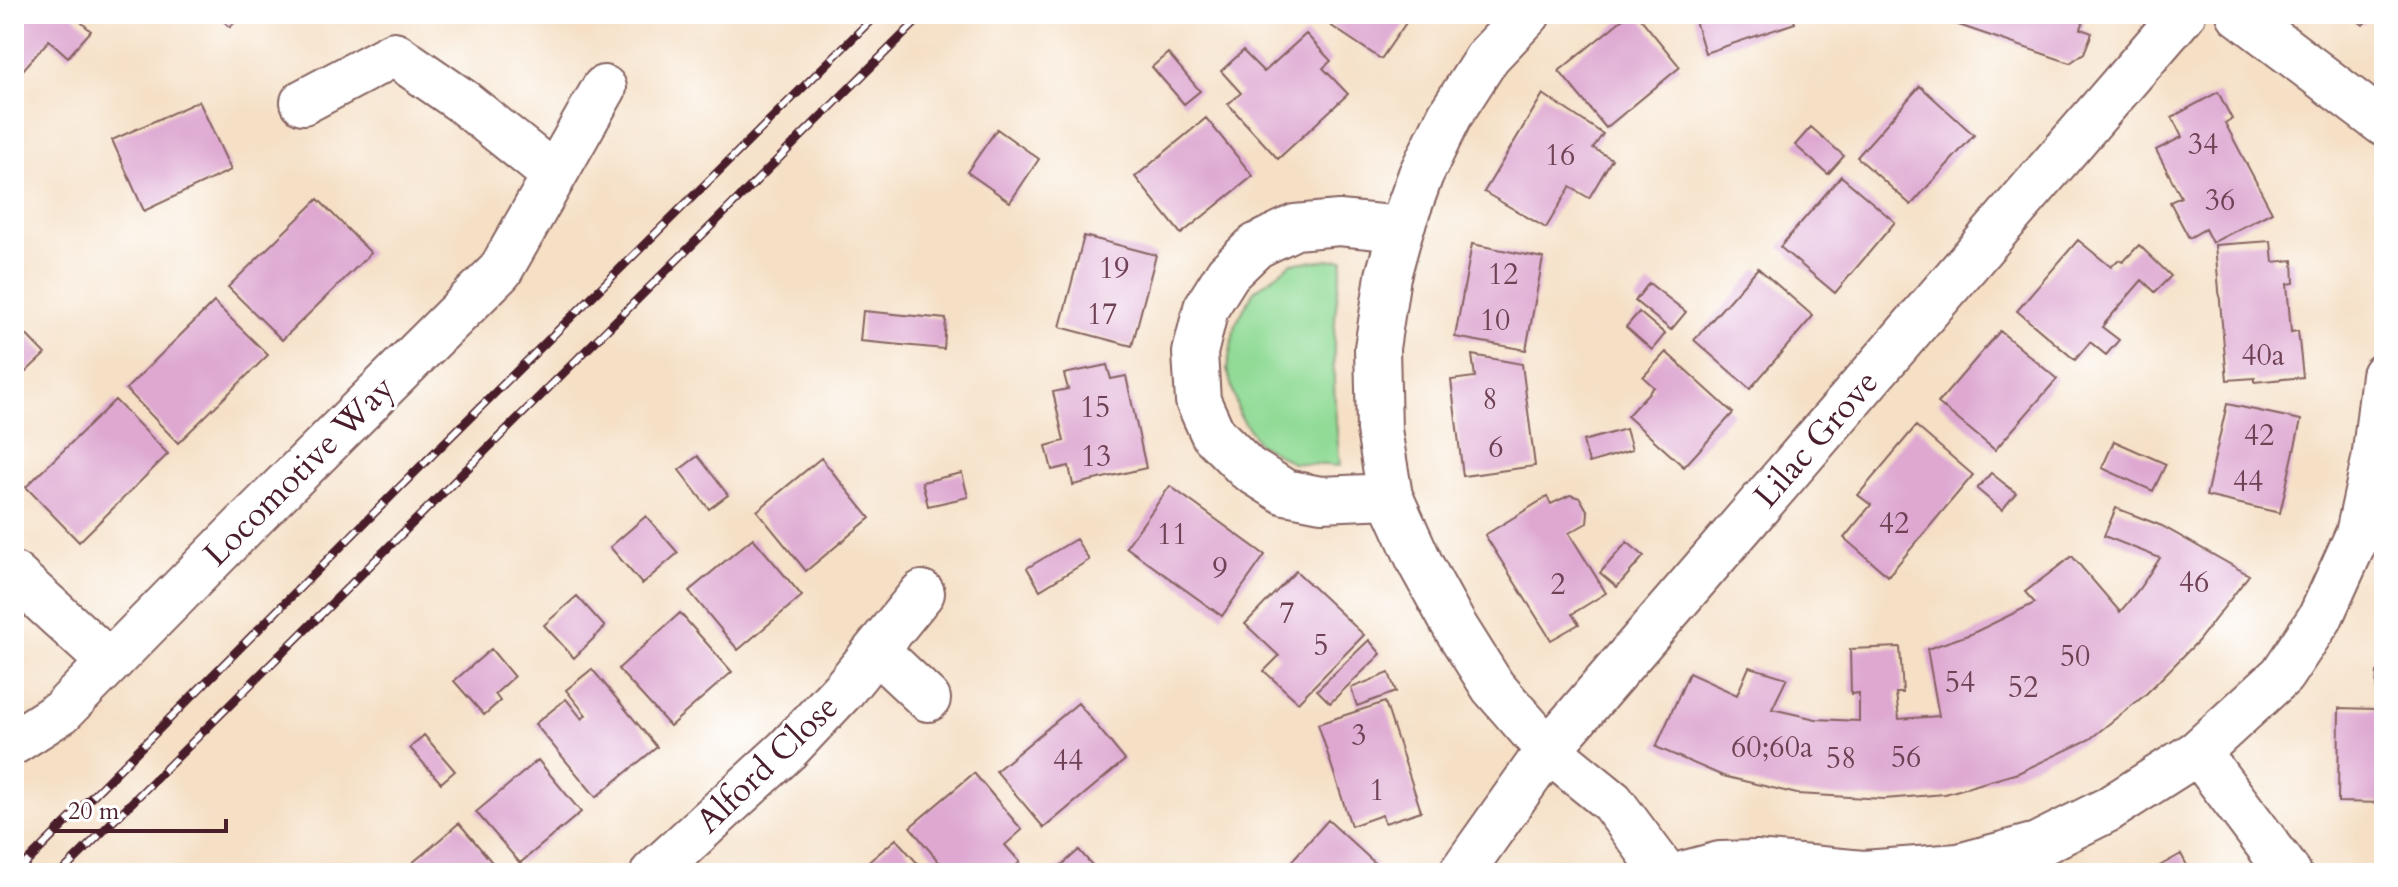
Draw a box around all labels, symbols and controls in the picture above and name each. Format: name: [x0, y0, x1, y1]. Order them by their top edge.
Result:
house number: 34: [2188, 124, 2218, 165]
house number: 16: [1545, 135, 1575, 176]
house number: 36: [2205, 180, 2235, 221]
house number: 19: [1099, 248, 1129, 289]
house number: 12: [1488, 254, 1518, 295]
house number: 17: [1087, 294, 1117, 335]
house number: 10: [1480, 300, 1510, 341]
house number: 40a: [2241, 335, 2285, 376]
street label: Lilac Grove: [1743, 360, 1889, 518]
street label: Locomotive Way: [194, 366, 404, 576]
house number: 8: [1482, 379, 1498, 420]
house number: 15: [1080, 387, 1110, 428]
house number: 42: [2244, 415, 2274, 456]
house number: 6: [1488, 427, 1504, 468]
house number: 13: [1081, 436, 1111, 477]
house number: 44: [2233, 461, 2263, 502]
house number: 42: [1879, 503, 1909, 544]
house number: 11: [1157, 514, 1187, 555]
house number: 9: [1212, 548, 1228, 589]
house number: 46: [2179, 562, 2209, 603]
house number: 2: [1550, 564, 1566, 605]
house number: 7: [1279, 593, 1295, 634]
house number: 5: [1313, 625, 1329, 666]
house number: 50: [2060, 636, 2090, 677]
house number: 54: [1945, 662, 1975, 703]
house number: 52: [2008, 667, 2038, 708]
street label: Alford Close: [686, 685, 848, 843]
house number: 3: [1351, 715, 1367, 756]
house number: 60;60a: [1731, 727, 1813, 768]
house number: 56: [1891, 737, 1921, 778]
house number: 58: [1826, 738, 1856, 779]
house number: 44: [1053, 740, 1083, 781]
house number: 1: [1369, 770, 1385, 811]
scale bar: [56, 783, 226, 833]
text: 20 m: [68, 795, 120, 828]

